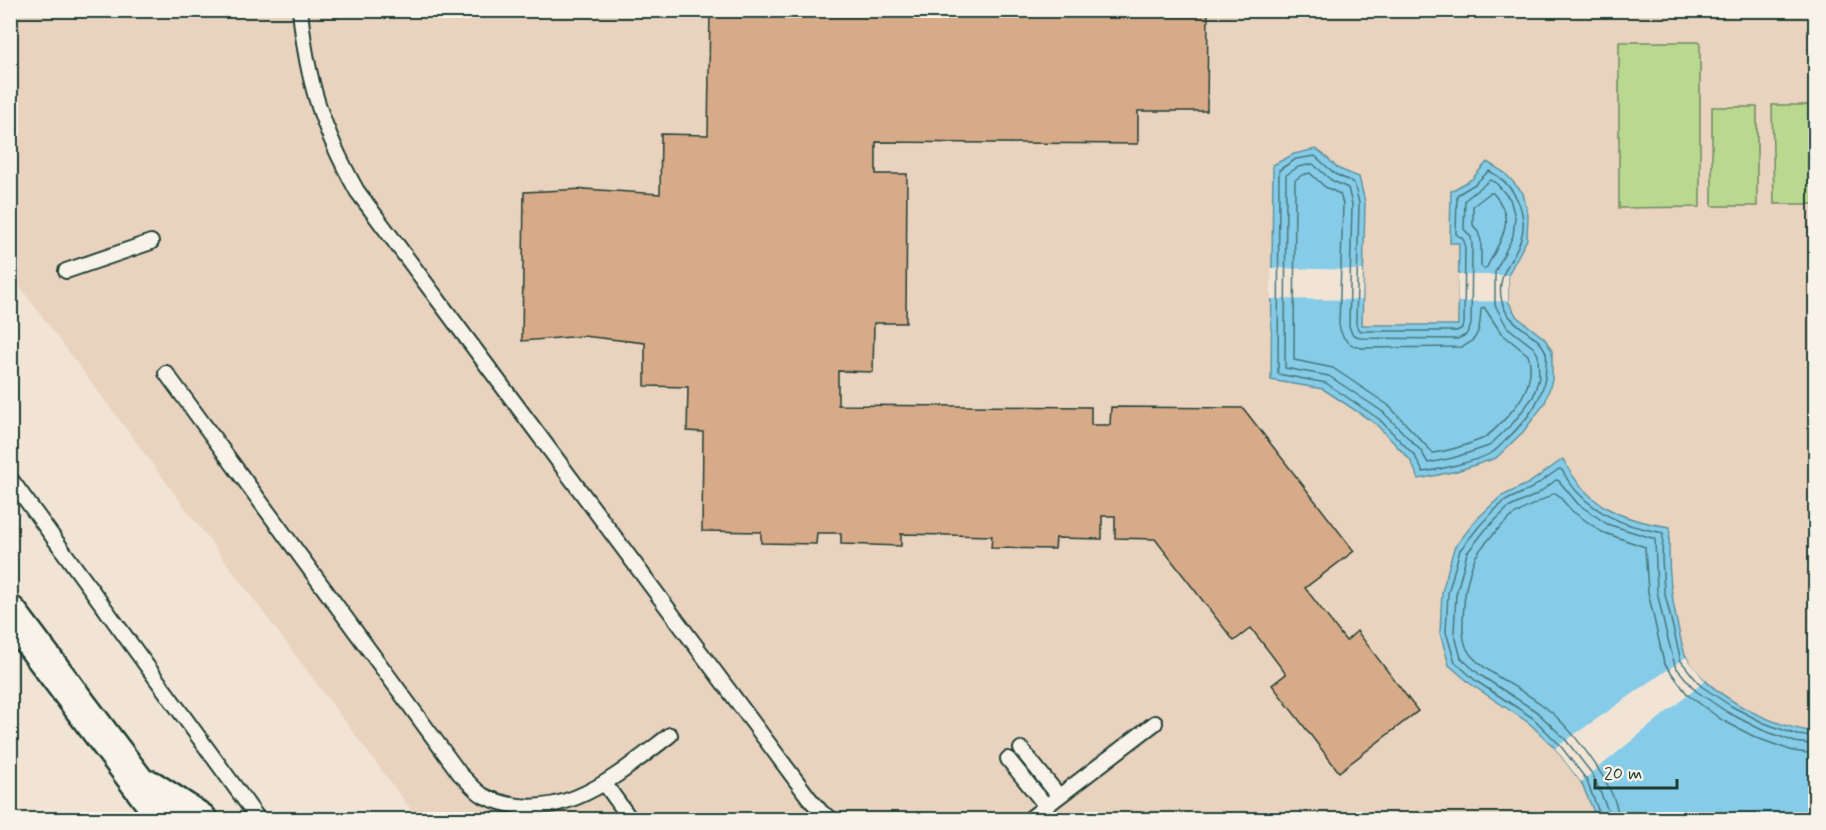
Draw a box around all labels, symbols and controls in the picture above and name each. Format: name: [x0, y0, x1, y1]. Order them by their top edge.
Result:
scale bar: [1595, 752, 1678, 790]
text: 20 m: [1604, 762, 1642, 786]

